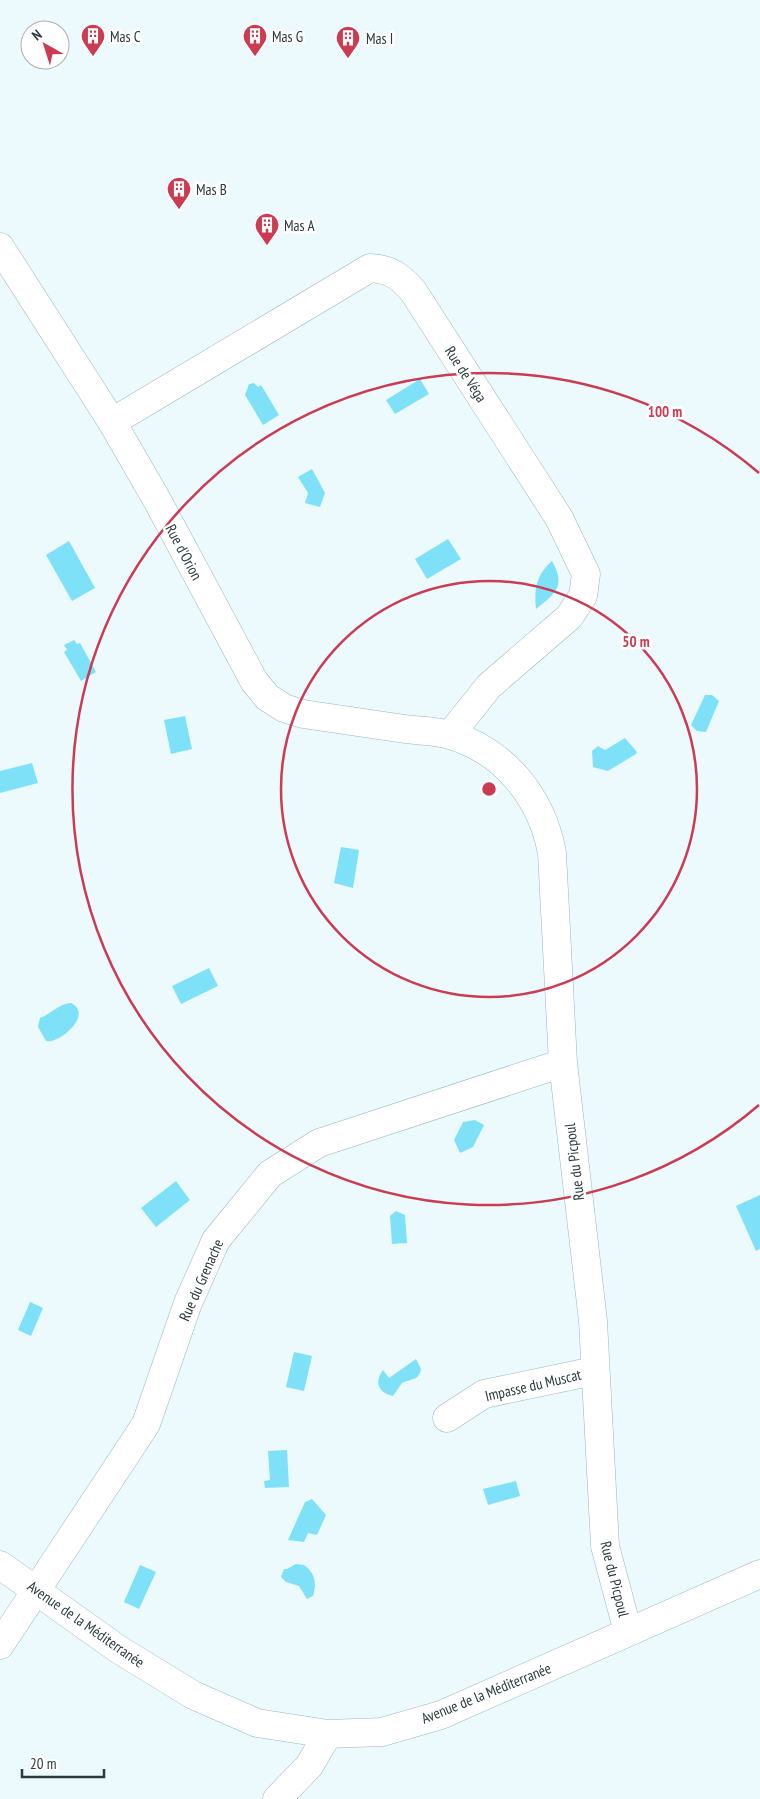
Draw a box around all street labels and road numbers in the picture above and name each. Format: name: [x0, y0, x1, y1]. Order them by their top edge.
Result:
street label: Rue de Véga: [441, 342, 491, 406]
street label: Rue d'Orion: [161, 521, 207, 583]
street label: Rue du Picpoul: [560, 1122, 588, 1202]
street label: Rue du Grenache: [174, 1236, 228, 1324]
street label: Impasse du Muscat: [483, 1365, 583, 1405]
street label: Rue du Picpoul: [596, 1539, 634, 1619]
street label: Avenue de la Méditerranée: [24, 1577, 148, 1671]
street label: Avenue de la Méditerranée: [418, 1658, 554, 1728]

